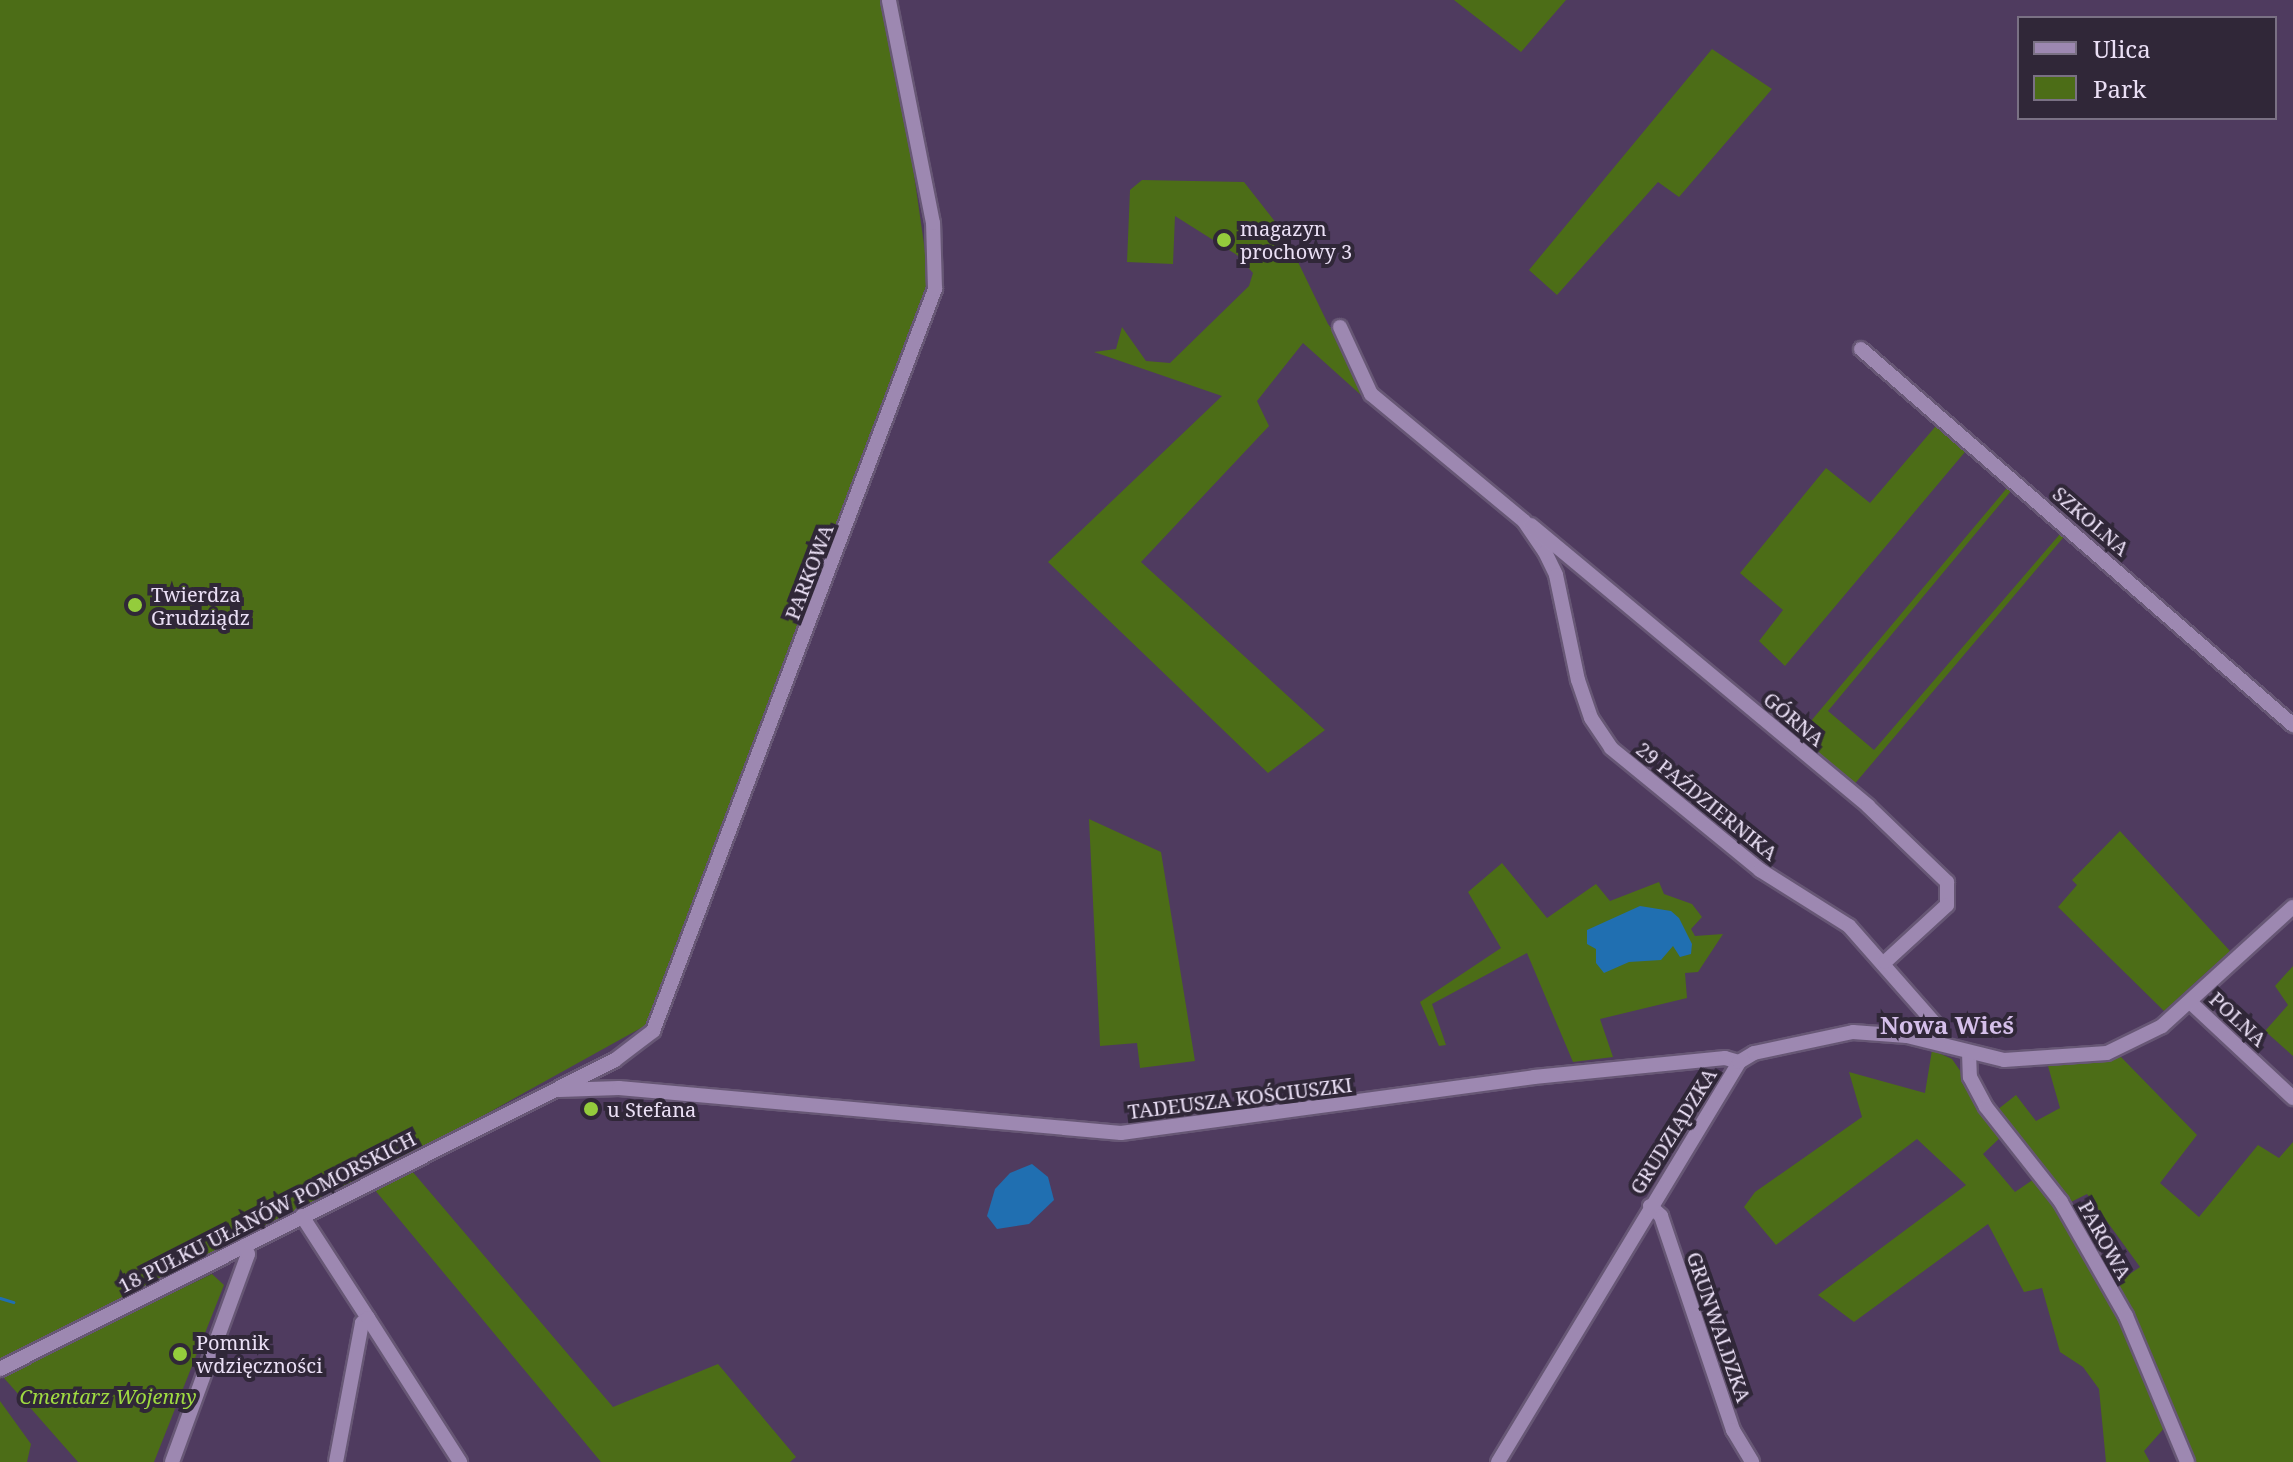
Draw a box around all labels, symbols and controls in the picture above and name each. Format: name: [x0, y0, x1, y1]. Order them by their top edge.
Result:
legend: [2017, 16, 2277, 120]
text: Ulica: [2093, 32, 2151, 65]
text: Park: [2093, 72, 2146, 105]
place label: magazyn prochowy 3: [1240, 216, 1352, 263]
marker: magazyn prochowy 3: [1215, 231, 1233, 249]
street label: SZKOLNA: [2048, 481, 2134, 561]
street label: PARKOWA: [780, 521, 838, 623]
place label: Twierdza Grudziądz: [151, 582, 250, 629]
marker: Twierdza Grudziądz: [126, 596, 144, 614]
street label: GÓRNA: [1759, 687, 1829, 751]
street label: 29 PAŹDZIERNIKA: [1632, 737, 1782, 865]
street label: POLNA: [2205, 987, 2271, 1051]
district label: Nowa Wieś: [1880, 1011, 2014, 1039]
street label: GRUDZIĄDZKA: [1625, 1064, 1721, 1198]
street label: TADEUSZA KOŚCIUSZKI: [1126, 1072, 1354, 1124]
place label: u Stefana: [607, 1097, 696, 1121]
marker: u Stefana: [582, 1100, 600, 1118]
street label: 18 PUŁKU UŁANÓW POMORSKICH: [114, 1126, 420, 1298]
street label: PAROWA: [2074, 1197, 2136, 1283]
street label: GRUNWALDZKA: [1682, 1249, 1756, 1405]
place label: Pomnik wdzięczności: [196, 1330, 323, 1377]
marker: Pomnik wdzięczności: [171, 1345, 189, 1363]
park label: Cmentarz Wojenny: [20, 1384, 196, 1408]

